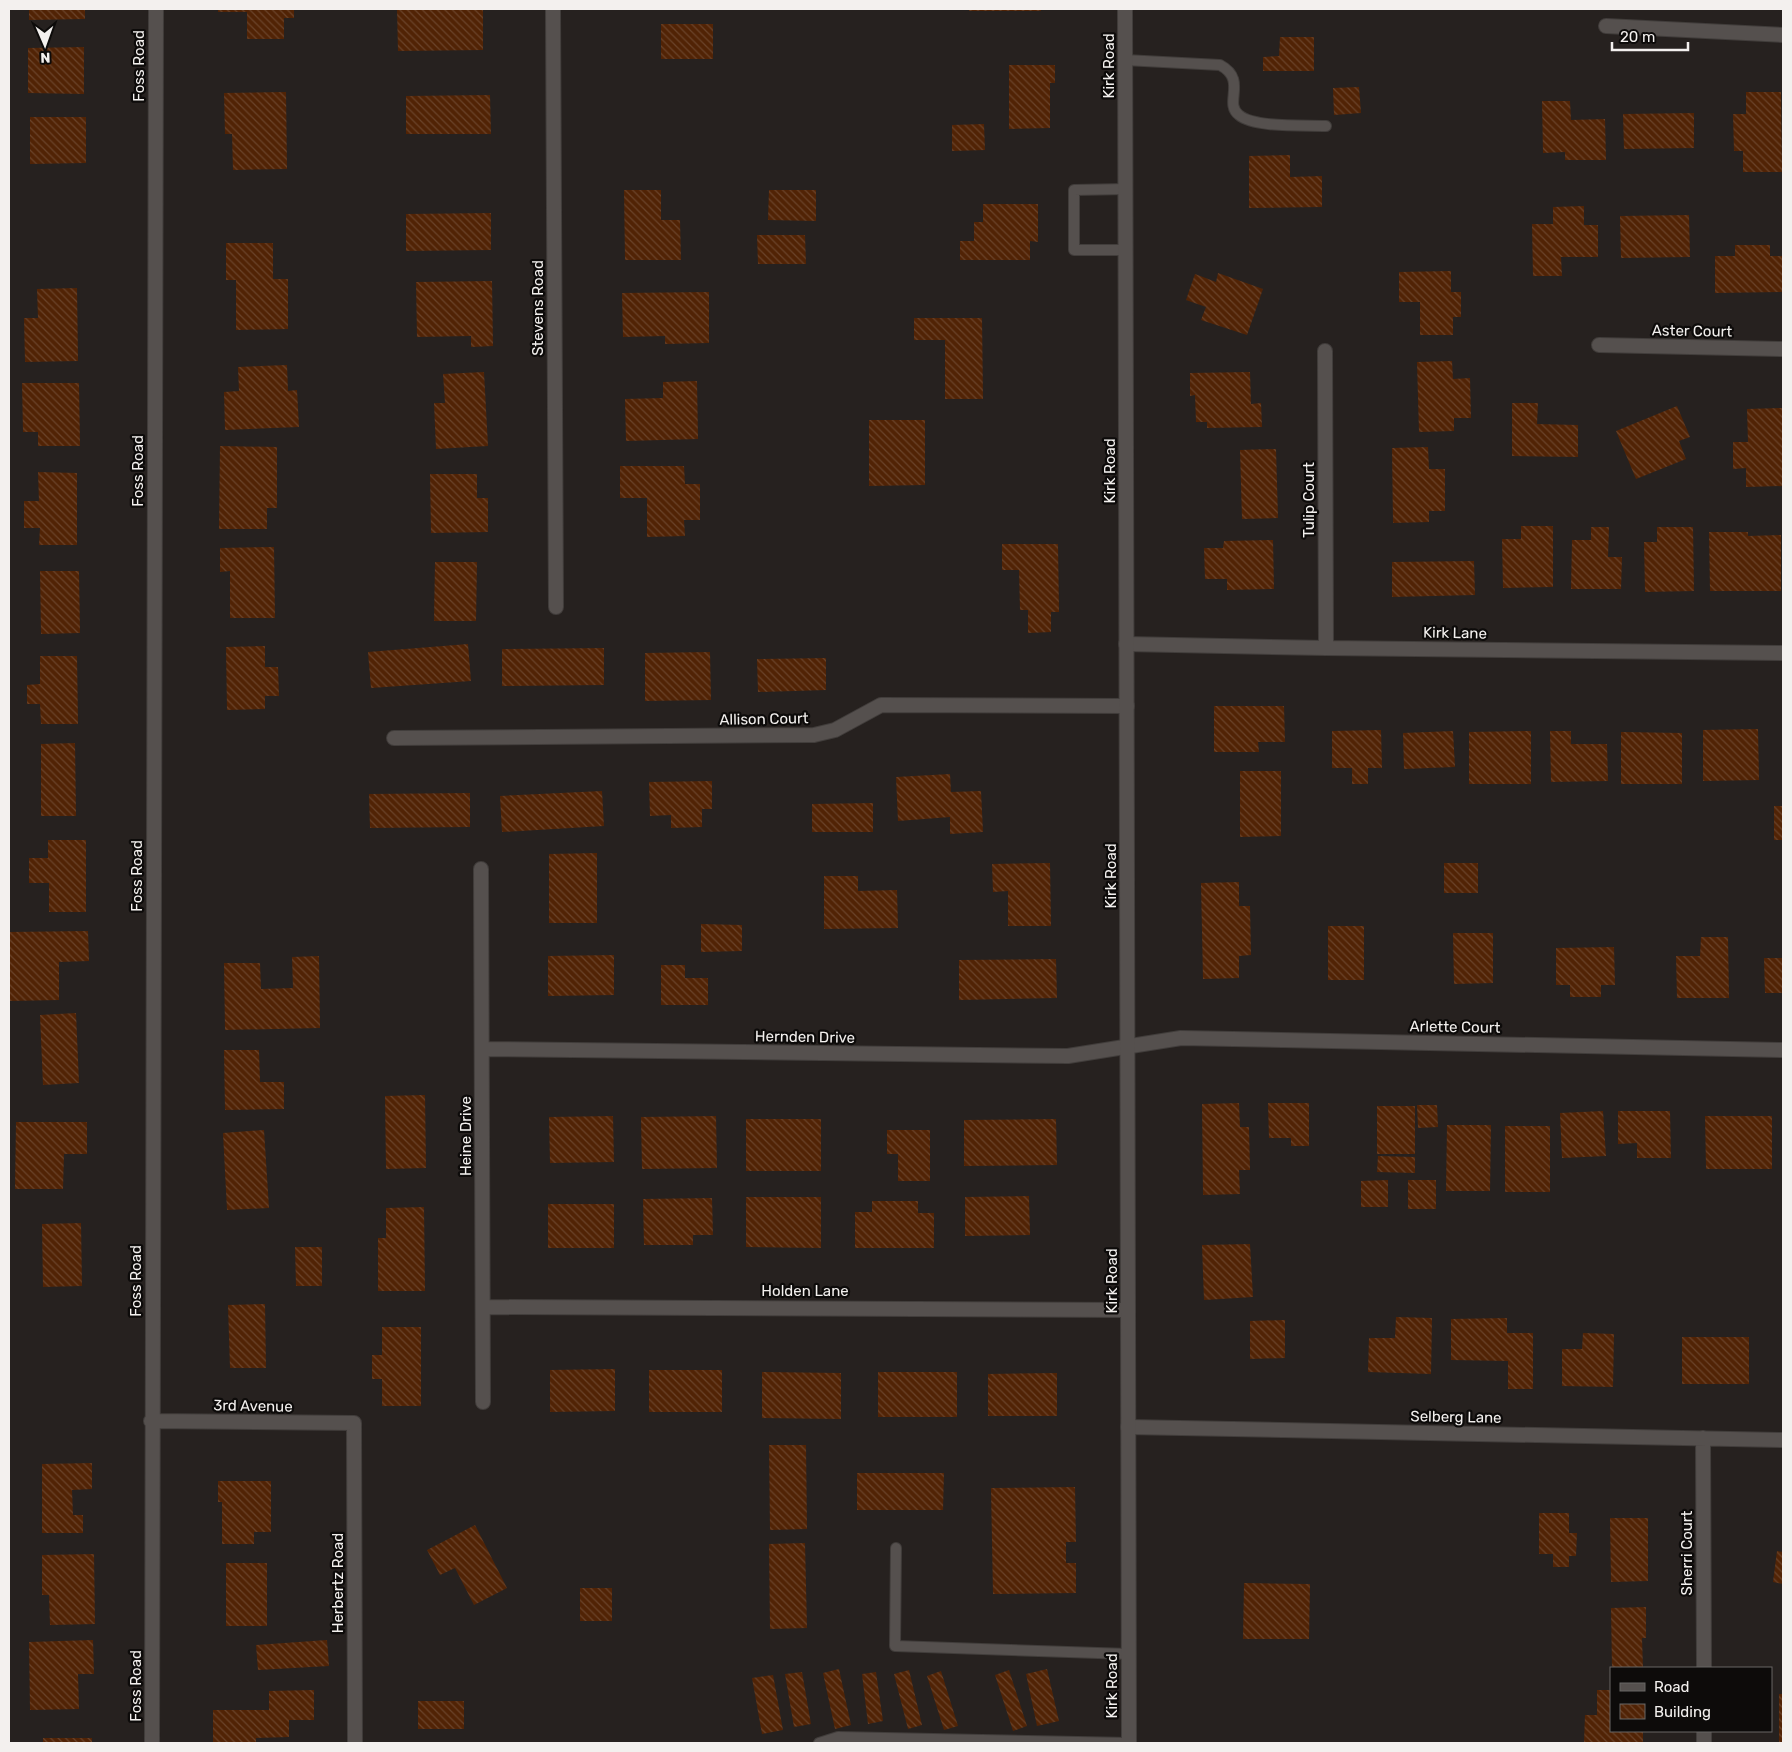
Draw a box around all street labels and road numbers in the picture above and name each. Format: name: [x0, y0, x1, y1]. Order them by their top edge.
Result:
street label: Foss Road: [130, 30, 148, 102]
street label: Kirk Road: [1100, 33, 1118, 99]
street label: Stevens Road: [529, 260, 547, 356]
street label: Aster Court: [1652, 321, 1732, 341]
street label: Foss Road: [129, 435, 147, 507]
street label: Kirk Road: [1101, 438, 1119, 504]
street label: Tulip Court: [1300, 462, 1318, 538]
street label: Kirk Lane: [1423, 623, 1487, 643]
street label: Allison Court: [719, 709, 809, 729]
street label: Foss Road: [128, 840, 146, 912]
street label: Kirk Road: [1102, 843, 1120, 909]
street label: Arlette Court: [1409, 1017, 1501, 1037]
street label: Hernden Drive: [755, 1027, 855, 1047]
street label: Heine Drive: [457, 1096, 475, 1176]
street label: Foss Road: [127, 1245, 145, 1317]
street label: Kirk Road: [1103, 1248, 1121, 1314]
street label: Holden Lane: [761, 1282, 849, 1300]
street label: 3rd Avenue: [213, 1396, 293, 1416]
street label: Selberg Lane: [1410, 1407, 1502, 1427]
street label: Sherri Court: [1678, 1510, 1696, 1595]
street label: Herbertz Road: [329, 1533, 347, 1633]
street label: Foss Road: [127, 1650, 145, 1722]
street label: Kirk Road: [1103, 1653, 1121, 1719]

